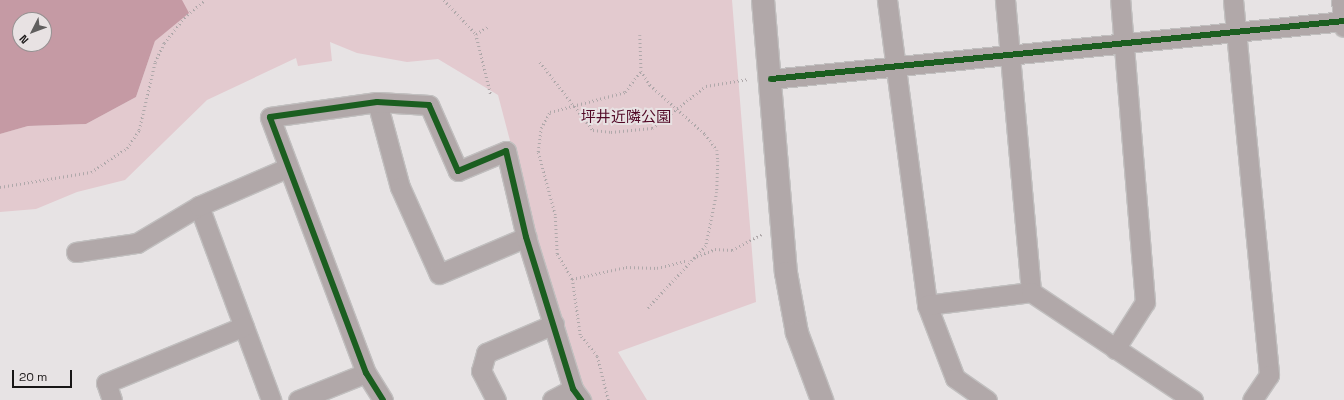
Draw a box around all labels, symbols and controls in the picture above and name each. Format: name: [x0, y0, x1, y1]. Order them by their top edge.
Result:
north arrow: [12, 12, 52, 52]
text: N: [16, 32, 31, 47]
park label: 坪井近隣公園: [581, 108, 671, 126]
scale bar: [14, 362, 74, 388]
text: 20 m: [19, 369, 47, 385]

